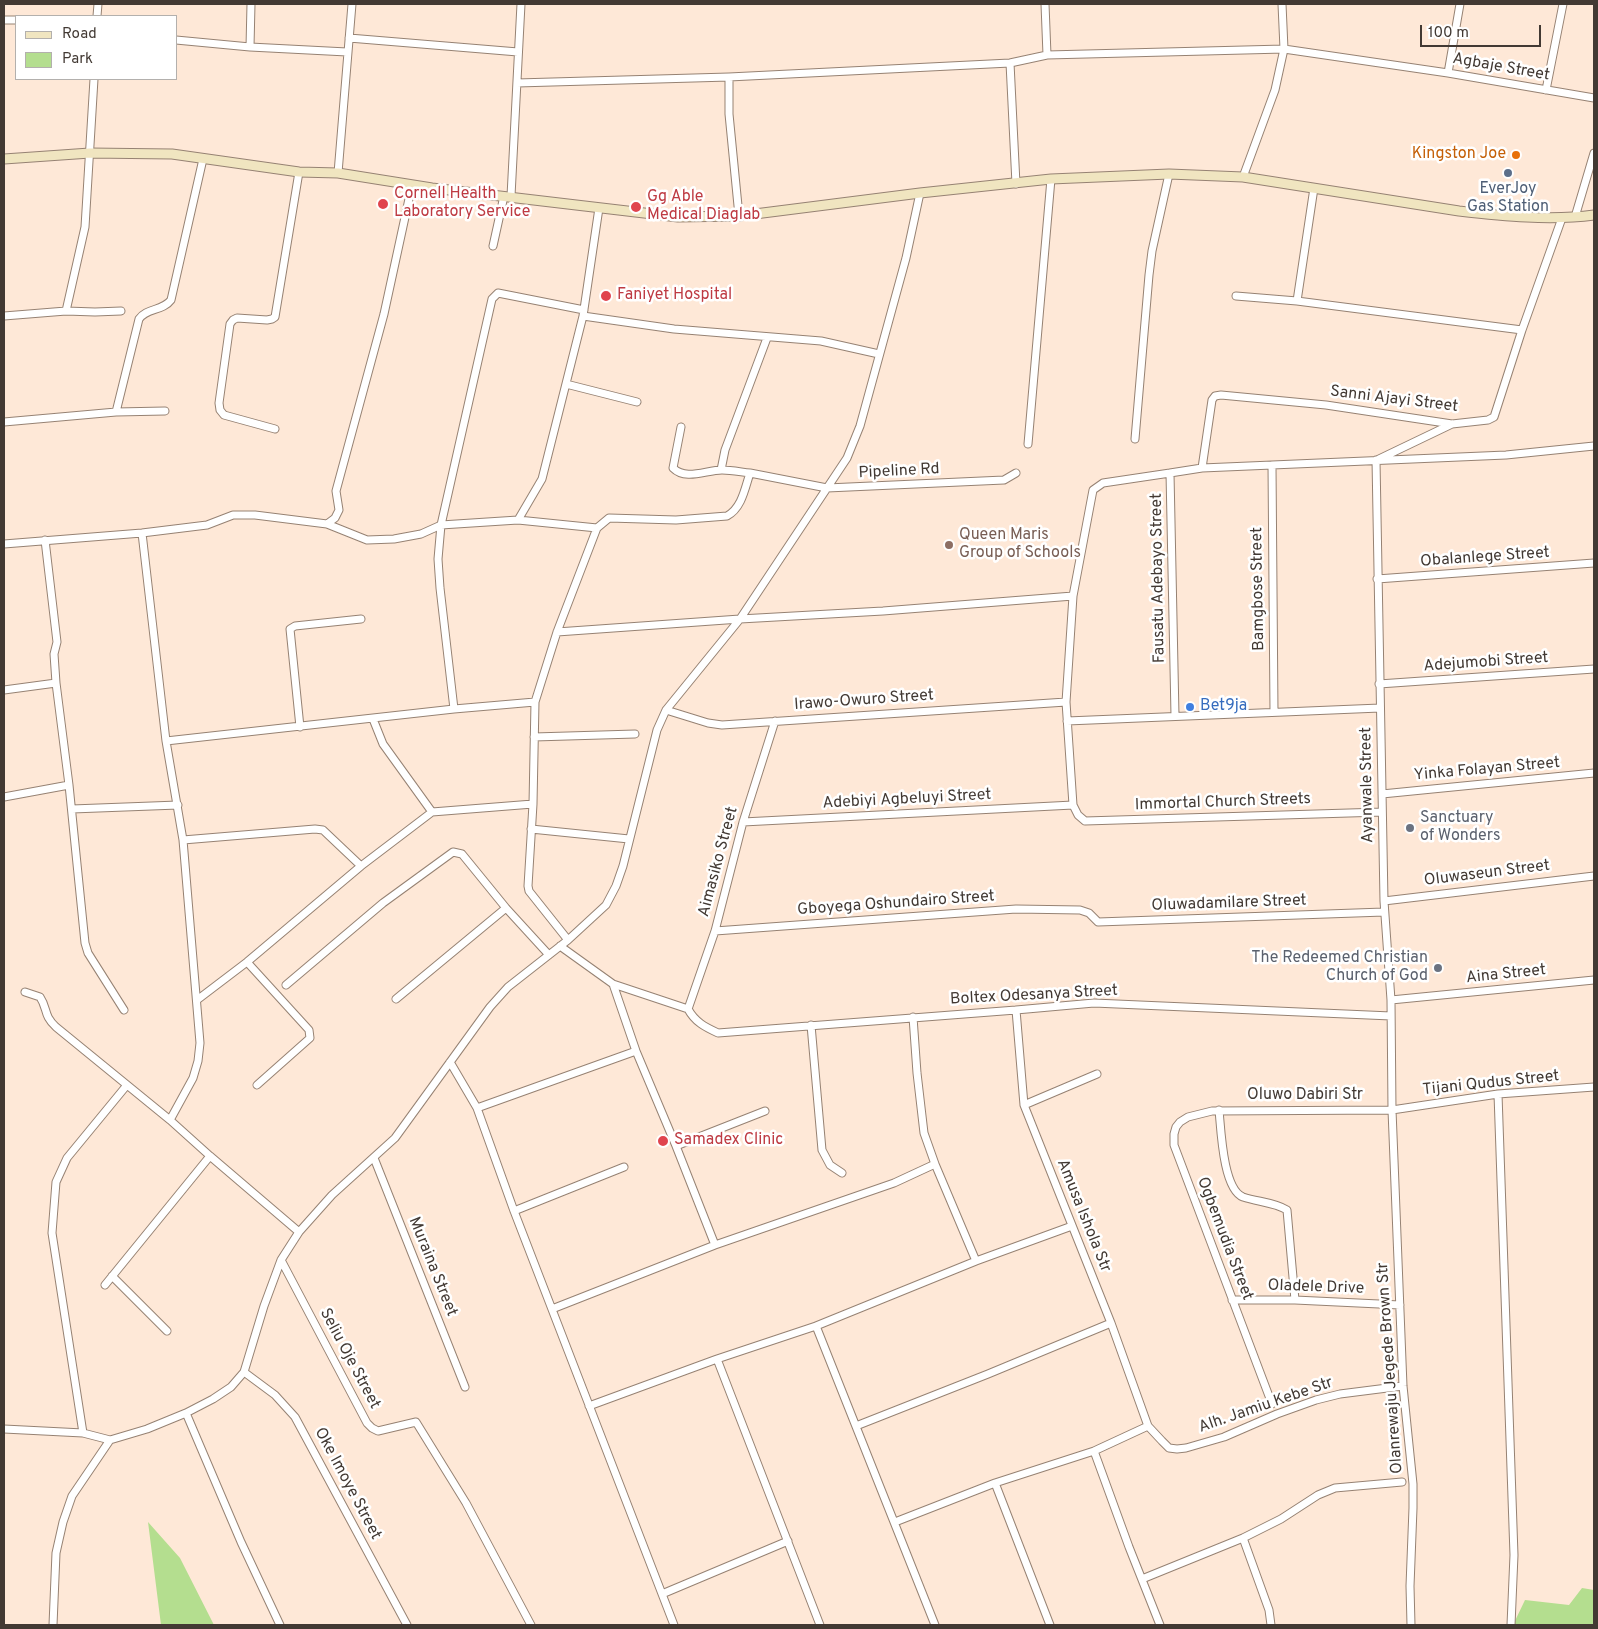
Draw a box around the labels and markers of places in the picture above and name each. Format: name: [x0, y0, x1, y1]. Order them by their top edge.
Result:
place label: Kingston Joe: [1412, 145, 1506, 165]
marker: Kingston Joe: [1510, 149, 1522, 161]
marker: EverJoy Gas Station: [1502, 167, 1514, 179]
place label: EverJoy Gas Station: [1467, 180, 1549, 218]
place label: Cornell Health Laboratory Service: [394, 185, 530, 223]
place label: Gg Able Medical Diaglab: [647, 188, 760, 226]
marker: Cornell Health Laboratory Service: [376, 197, 390, 211]
marker: Gg Able Medical Diaglab: [629, 200, 643, 214]
place label: Faniyet Hospital: [617, 286, 732, 306]
marker: Faniyet Hospital: [599, 289, 613, 303]
place label: Queen Maris Group of Schools: [959, 526, 1081, 564]
marker: Queen Maris Group of Schools: [943, 539, 955, 551]
place label: Bet9ja: [1200, 697, 1247, 717]
marker: Bet9ja: [1184, 701, 1196, 713]
place label: Sanctuary of Wonders: [1420, 809, 1500, 847]
marker: Sanctuary of Wonders: [1404, 822, 1416, 834]
place label: The Redeemed Christian Church of God: [1251, 949, 1428, 987]
marker: The Redeemed Christian Church of God: [1432, 962, 1444, 974]
place label: Samadex Clinic: [674, 1131, 783, 1151]
marker: Samadex Clinic: [656, 1134, 670, 1148]

